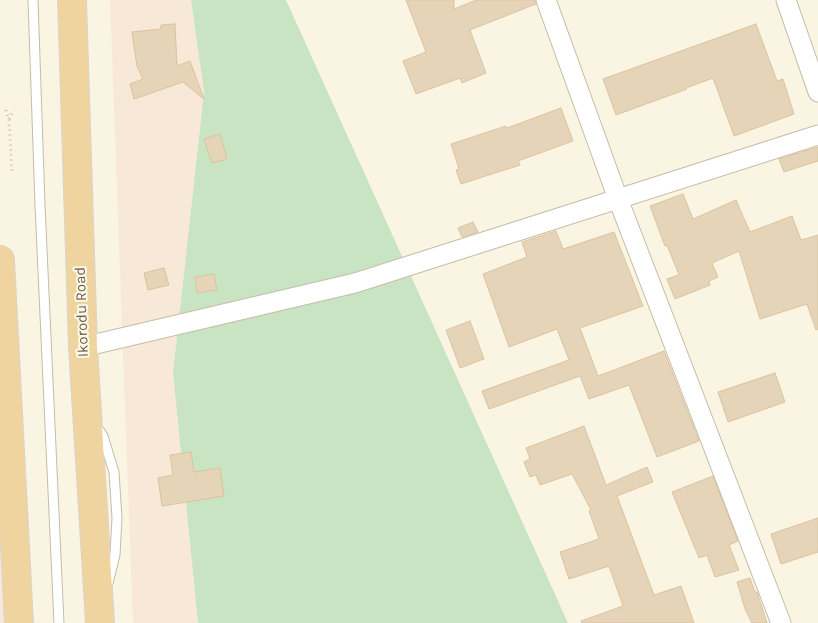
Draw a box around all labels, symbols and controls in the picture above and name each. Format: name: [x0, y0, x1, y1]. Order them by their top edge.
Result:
street label: Ikorodu Road: [71, 266, 93, 358]

